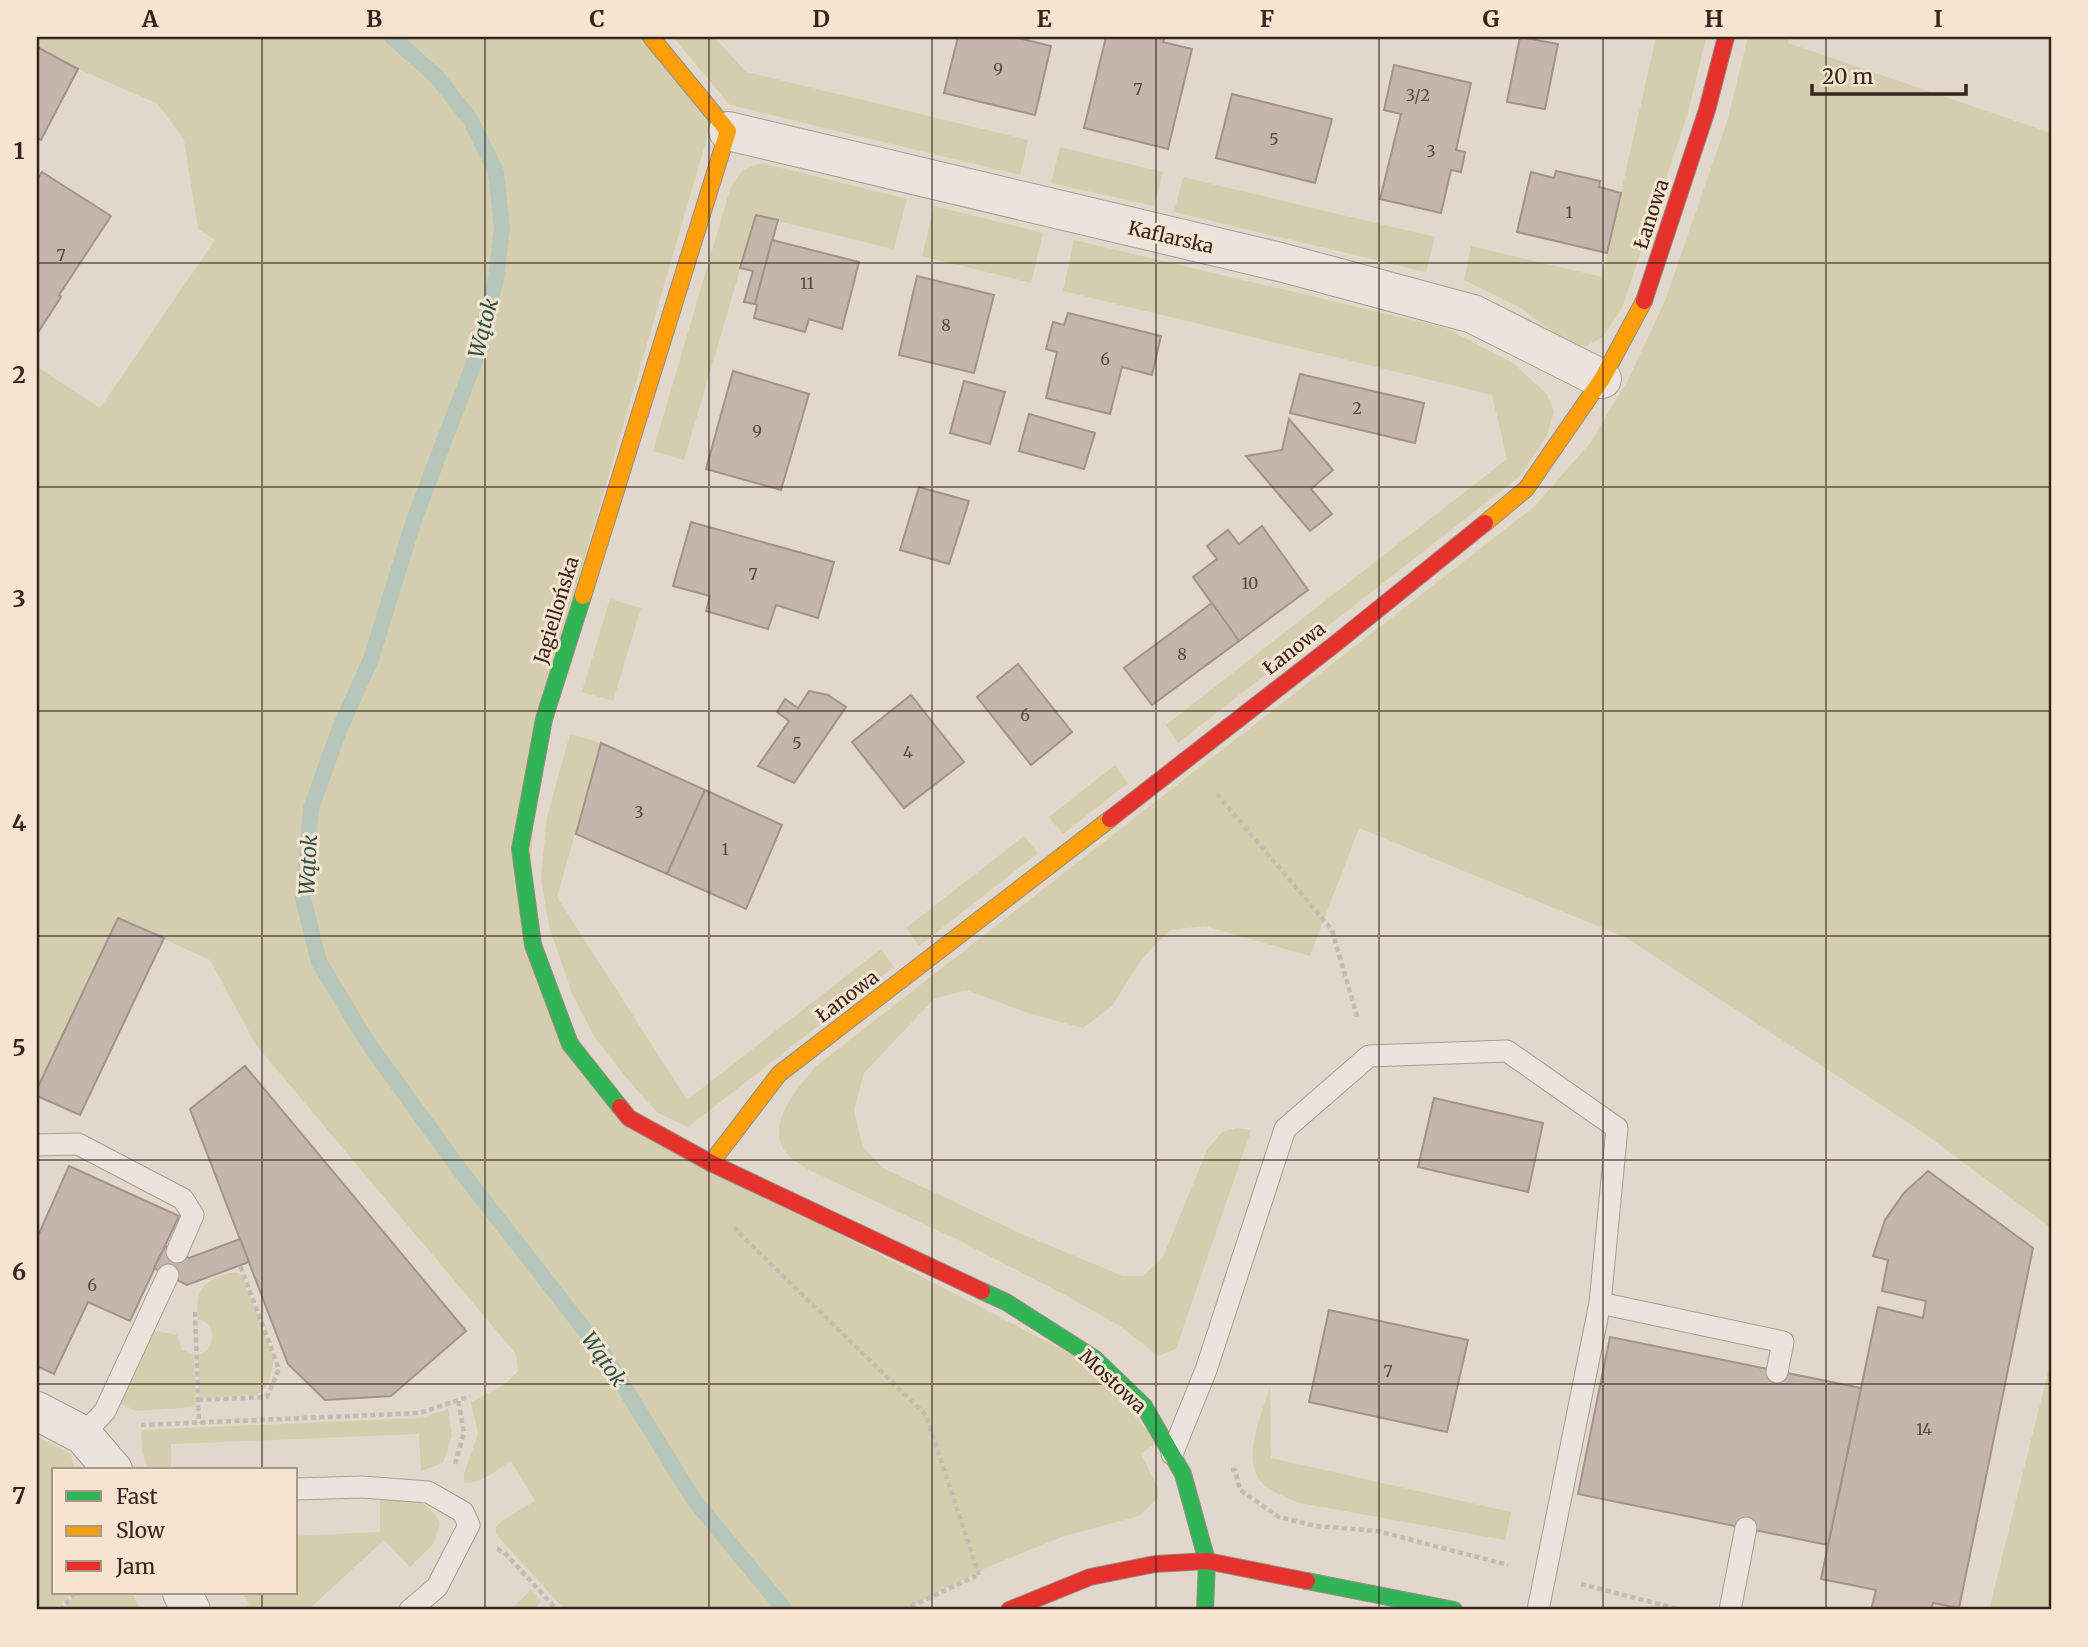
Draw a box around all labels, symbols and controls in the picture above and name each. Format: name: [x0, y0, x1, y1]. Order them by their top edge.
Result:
text: A: [141, 4, 159, 33]
text: B: [366, 4, 382, 33]
text: C: [589, 4, 605, 33]
text: D: [812, 4, 830, 33]
text: E: [1036, 4, 1052, 33]
text: F: [1260, 4, 1274, 33]
text: G: [1483, 4, 1500, 33]
text: H: [1705, 4, 1724, 33]
text: I: [1933, 4, 1943, 33]
scale bar: [1812, 52, 1966, 96]
house number: 9: [993, 59, 1003, 79]
text: 20 m: [1822, 63, 1874, 90]
house number: 7: [1133, 79, 1143, 99]
house number: 3/2: [1406, 85, 1430, 105]
house number: 5: [1269, 129, 1279, 149]
text: 1: [14, 136, 25, 165]
house number: 3: [1426, 141, 1436, 161]
street label: Łanowa: [1628, 176, 1674, 252]
house number: 1: [1565, 202, 1573, 222]
street label: Kaflarska: [1126, 215, 1216, 259]
house number: 7: [56, 245, 66, 265]
house number: 11: [800, 273, 814, 293]
water label: Wątok: [462, 295, 504, 361]
house number: 8: [941, 315, 951, 335]
house number: 6: [1100, 349, 1110, 369]
text: 2: [12, 360, 26, 389]
house number: 2: [1352, 398, 1362, 418]
house number: 9: [752, 421, 762, 441]
street label: Jagiellońska: [528, 553, 584, 668]
house number: 7: [748, 564, 758, 584]
house number: 10: [1242, 573, 1258, 593]
text: 3: [12, 584, 26, 613]
street label: Łanowa: [1258, 616, 1330, 680]
house number: 8: [1177, 644, 1187, 664]
house number: 6: [1020, 705, 1030, 725]
house number: 5: [792, 733, 802, 753]
house number: 4: [903, 742, 913, 762]
house number: 3: [634, 802, 644, 822]
text: 4: [12, 808, 27, 837]
water label: Wątok: [293, 833, 323, 896]
house number: 1: [721, 839, 729, 859]
street label: Łanowa: [811, 965, 883, 1027]
text: 5: [12, 1033, 26, 1062]
text: 6: [12, 1257, 26, 1286]
house number: 6: [87, 1275, 97, 1295]
water label: Wątok: [576, 1326, 633, 1392]
street label: Mostowa: [1074, 1344, 1152, 1418]
house number: 7: [1383, 1361, 1393, 1381]
house number: 14: [1916, 1419, 1932, 1439]
legend: [52, 1468, 298, 1594]
text: 7: [12, 1481, 26, 1510]
text: Fast: [116, 1483, 158, 1510]
text: Slow: [116, 1517, 165, 1544]
text: Jam: [115, 1553, 155, 1580]

